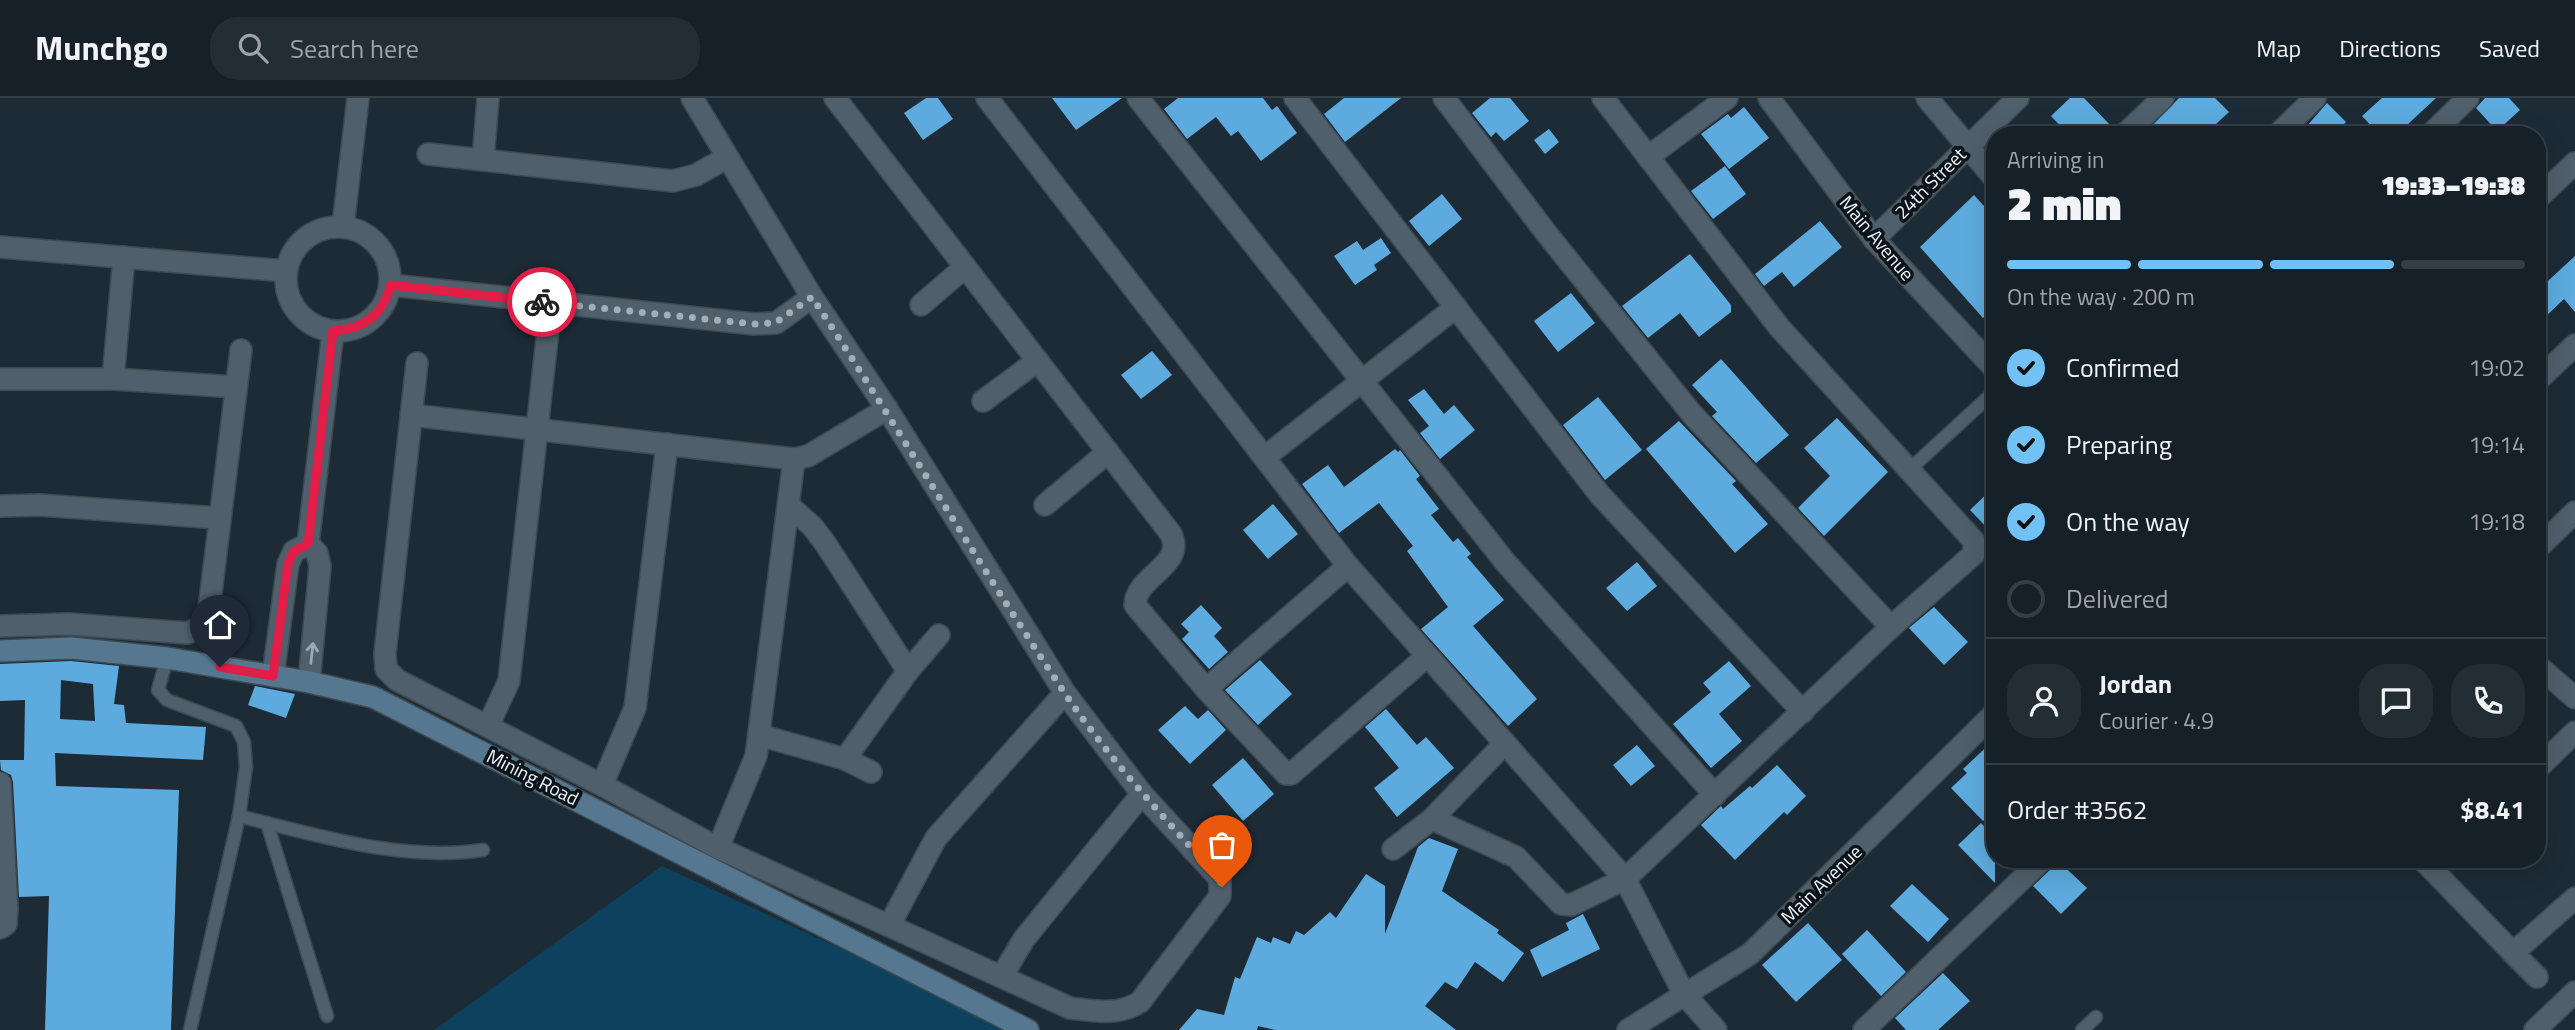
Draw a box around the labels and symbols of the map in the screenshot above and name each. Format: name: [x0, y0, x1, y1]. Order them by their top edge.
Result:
street label: 24th Street: [1887, 140, 1972, 225]
street label: Main Avenue: [1833, 189, 1922, 287]
courier: [507, 267, 577, 337]
pin: [190, 595, 250, 667]
one-way arrow: [306, 643, 319, 665]
street label: Mining Road: [482, 741, 584, 812]
pin: [1192, 815, 1252, 887]
street label: Main Avenue: [1773, 837, 1868, 930]

